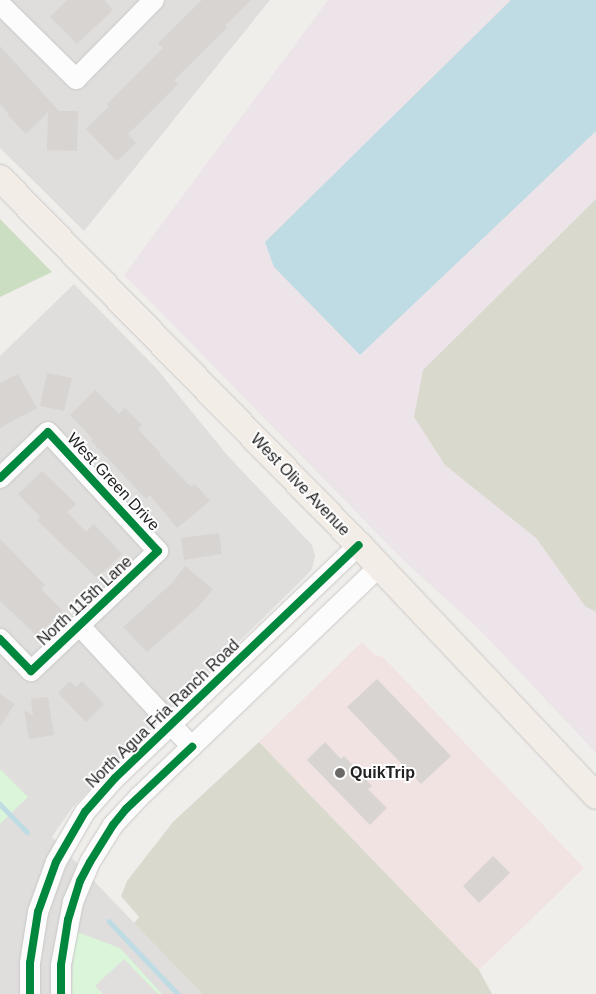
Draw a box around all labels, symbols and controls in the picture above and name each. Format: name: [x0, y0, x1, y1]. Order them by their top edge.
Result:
street label: West Green Drive: [63, 429, 163, 535]
street label: West Olive Avenue: [246, 430, 354, 540]
street label: North 115th Lane: [34, 552, 136, 650]
street label: North Agua Fria Ranch Road: [82, 635, 244, 793]
place label: QuikTrip: [350, 763, 415, 783]
marker: QuikTrip: [334, 767, 346, 779]

